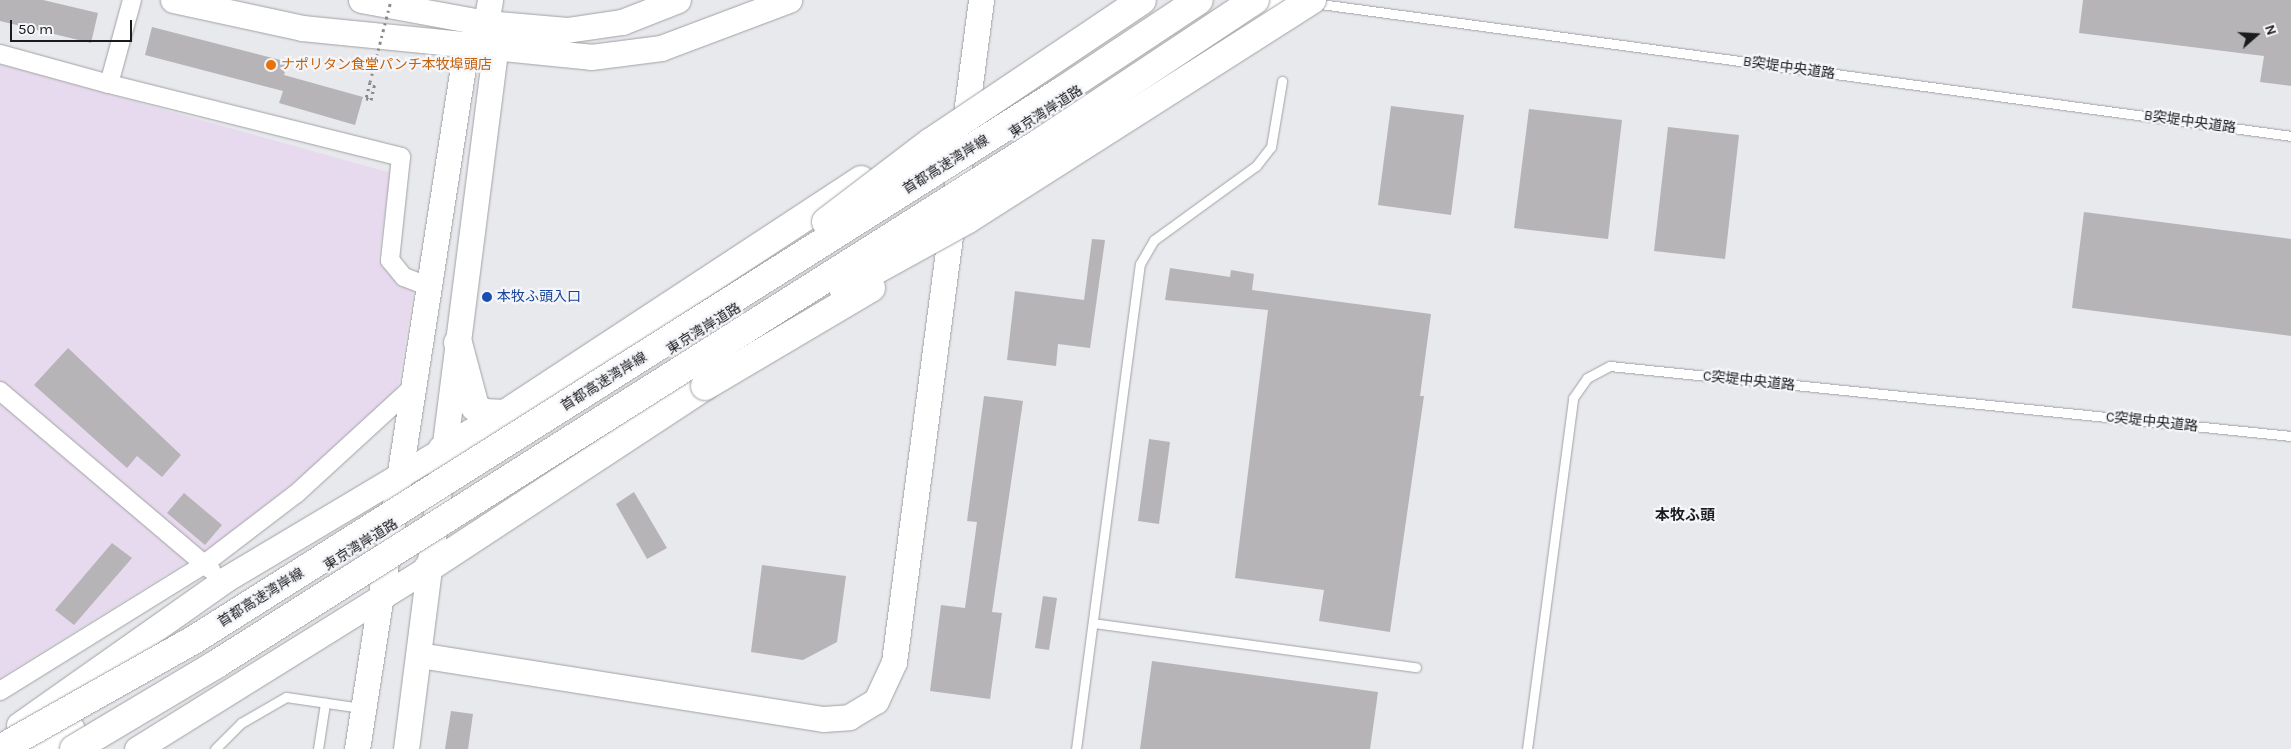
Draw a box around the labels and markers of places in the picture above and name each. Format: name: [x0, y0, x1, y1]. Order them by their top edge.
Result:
place label: ナポリタン食堂パンチ本牧埠頭店: [281, 57, 491, 73]
marker: ナポリタン食堂パンチ本牧埠頭店: [265, 59, 277, 71]
place label: 本牧ふ頭入口: [497, 289, 581, 305]
marker: 本牧ふ頭入口: [481, 291, 493, 303]

